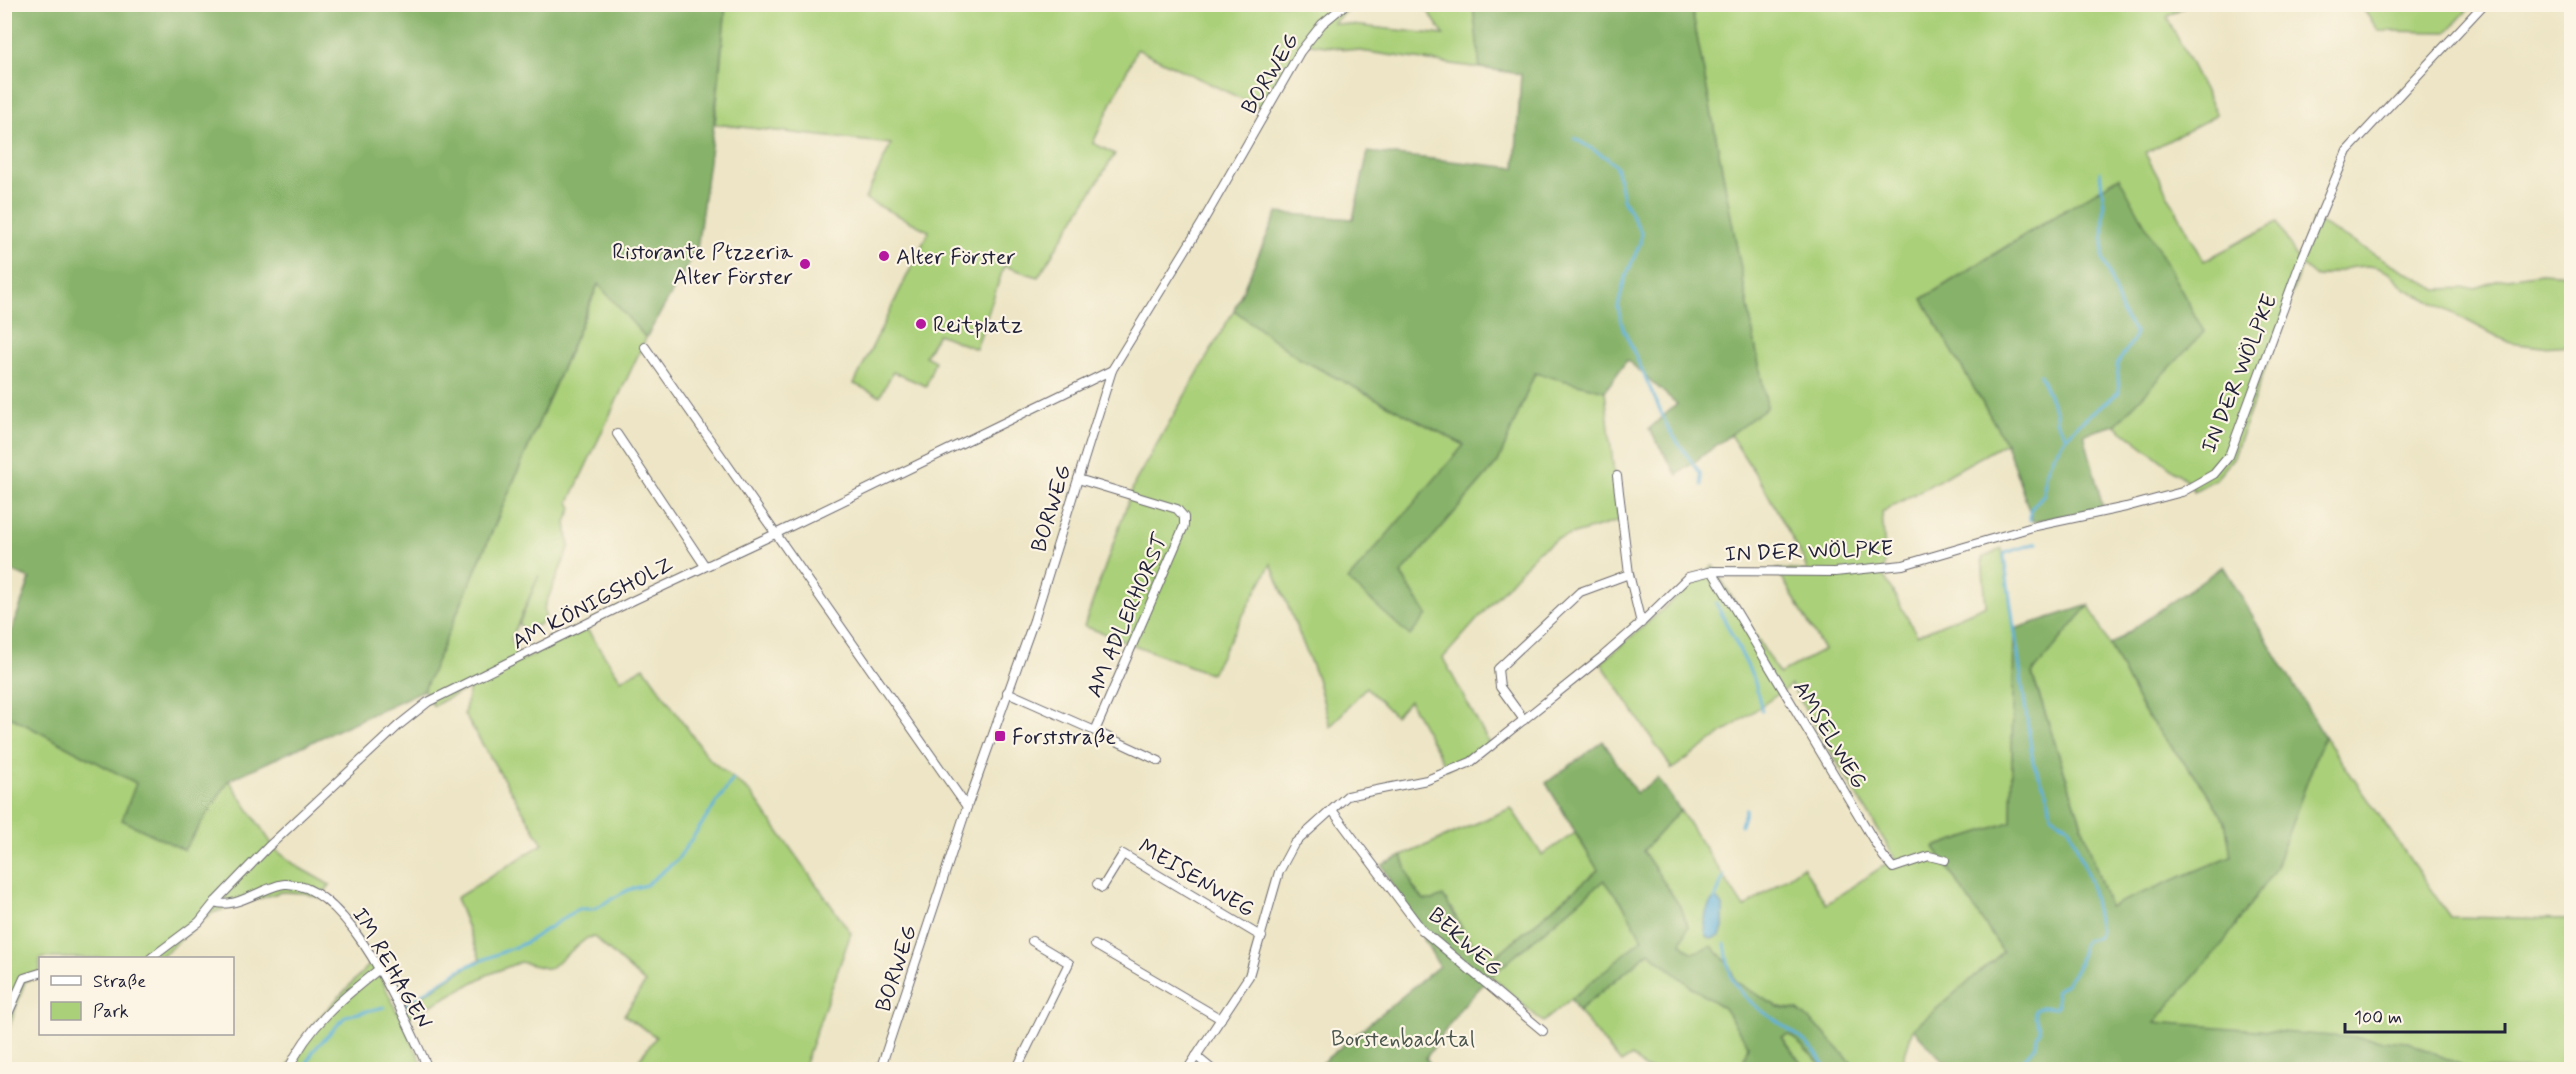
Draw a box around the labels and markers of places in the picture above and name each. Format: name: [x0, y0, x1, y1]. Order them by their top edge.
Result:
place label: Ristorante Ptzzeria Alter Förster: [612, 239, 794, 292]
place label: Alter Förster: [896, 244, 1016, 272]
marker: Alter Förster: [877, 249, 891, 263]
marker: Ristorante Ptzzeria Alter Förster: [798, 257, 812, 271]
place label: Reitplatz: [933, 312, 1023, 340]
marker: Reitplatz: [914, 317, 928, 331]
place label: Forststraße: [1012, 724, 1116, 752]
marker: Forststraße: [993, 729, 1007, 743]

